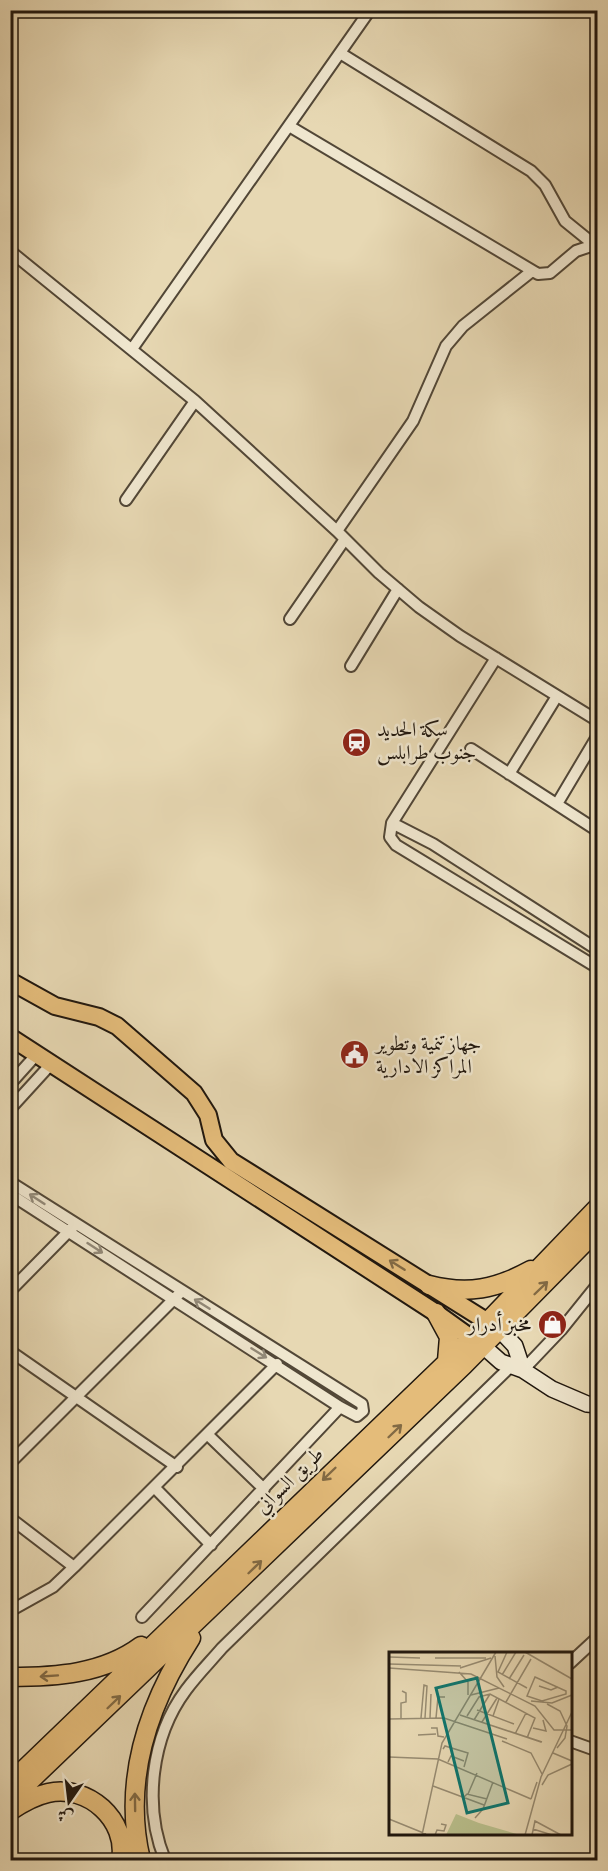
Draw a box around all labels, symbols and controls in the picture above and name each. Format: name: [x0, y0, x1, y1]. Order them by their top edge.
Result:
place label: سكة الحديد جنوب طرابلس: [377, 718, 476, 766]
station icon: سكة الحديد جنوب طرابلس: [340, 726, 372, 758]
place label: جهاز تنمية وتطوير المراكز الادارية: [374, 1032, 481, 1080]
public building icon: جهاز تنمية وتطوير المراكز الادارية: [339, 1039, 371, 1071]
one-way arrow: [29, 1193, 46, 1206]
one-way arrow: [86, 1243, 103, 1255]
one-way arrow: [388, 1258, 405, 1271]
one-way arrow: [533, 1280, 548, 1295]
one-way arrow: [194, 1298, 211, 1310]
shop icon: مخبز أدرار: [536, 1309, 568, 1341]
place label: مخبز أدرار: [466, 1310, 531, 1338]
one-way arrow: [251, 1347, 267, 1359]
one-way arrow: [387, 1424, 402, 1439]
street label: طريق السواني: [250, 1442, 331, 1521]
one-way arrow: [322, 1467, 337, 1482]
one-way arrow: [247, 1560, 262, 1574]
inset map: [389, 1652, 572, 1835]
one-way arrow: [39, 1671, 59, 1682]
one-way arrow: [106, 1694, 121, 1709]
north arrow: [39, 1772, 99, 1832]
one-way arrow: [129, 1793, 141, 1813]
text: ش: [55, 1804, 76, 1827]

